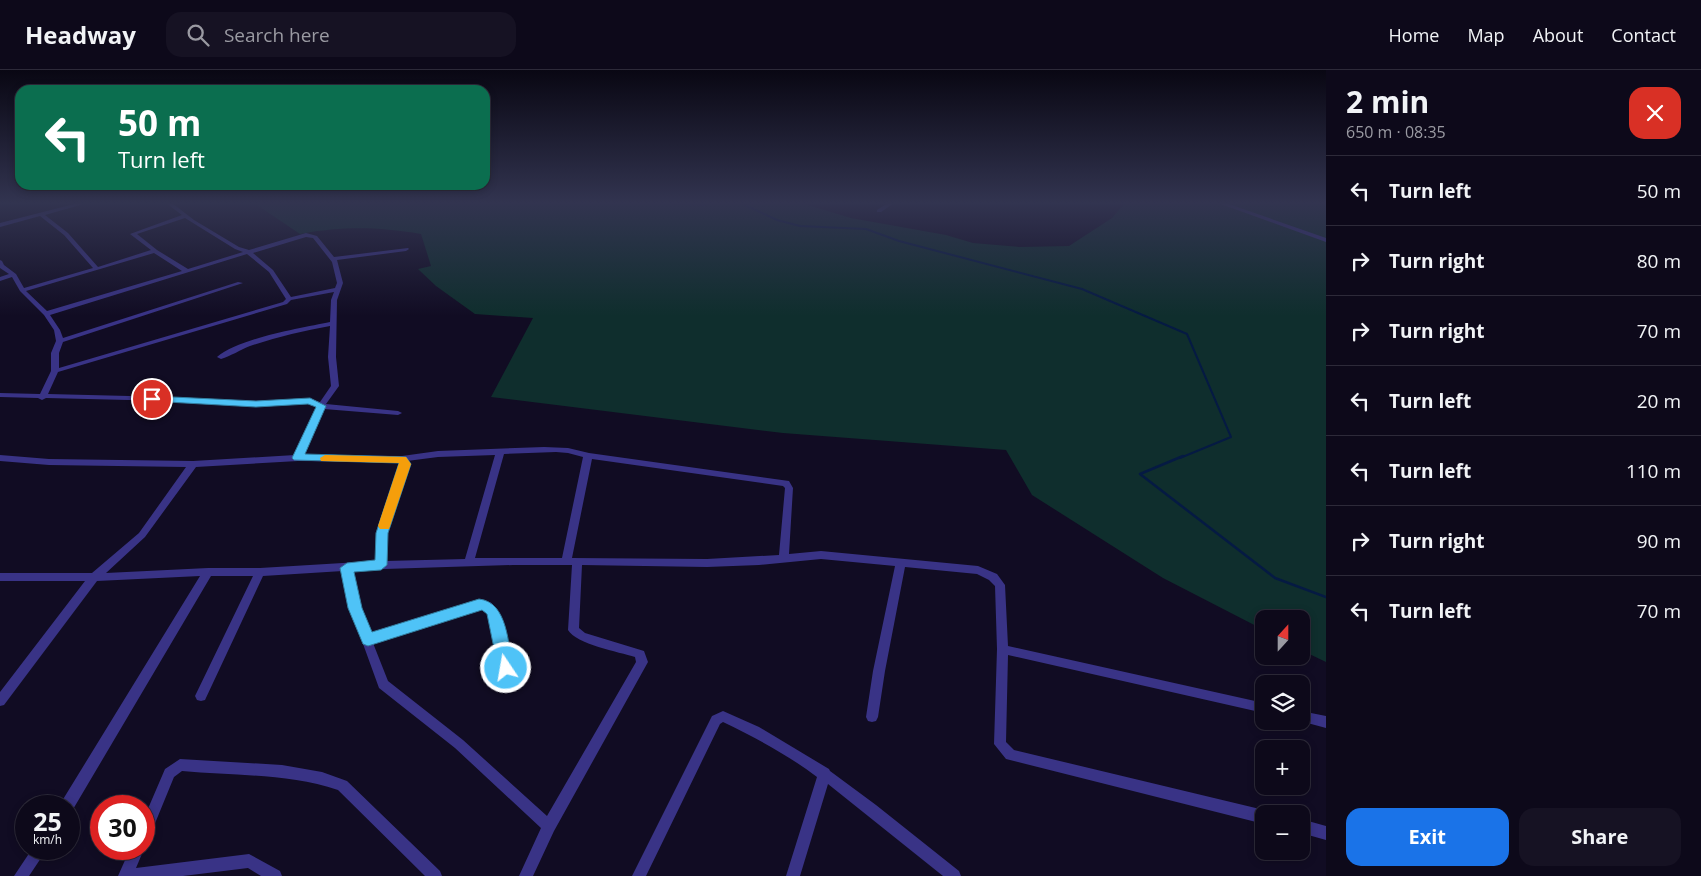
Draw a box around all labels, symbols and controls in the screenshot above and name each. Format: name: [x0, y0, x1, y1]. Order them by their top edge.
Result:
search box: [166, 12, 516, 57]
text: Headway: [25, 18, 136, 51]
icon: search: [184, 21, 212, 49]
text: Search here: [224, 22, 330, 48]
text: Home: [1389, 23, 1439, 47]
text: Map: [1467, 23, 1505, 47]
text: About: [1533, 23, 1583, 47]
text: Contact: [1611, 23, 1676, 47]
text: 2 min: [1346, 81, 1429, 122]
button: close: [1629, 87, 1681, 139]
text: 50 m: [118, 99, 201, 146]
icon: left: [35, 105, 100, 170]
text: 650 m · 08:35: [1346, 121, 1446, 143]
text: Turn left: [118, 144, 205, 174]
icon: left: [1346, 177, 1374, 205]
text: Turn left: [1389, 178, 1471, 204]
text: 50 m: [1637, 178, 1681, 204]
icon: right: [1346, 247, 1374, 275]
text: Turn right: [1389, 248, 1484, 274]
text: 80 m: [1637, 248, 1681, 274]
icon: right: [1346, 317, 1374, 345]
text: Turn right: [1389, 318, 1484, 344]
text: 70 m: [1637, 318, 1681, 344]
pin: [131, 378, 173, 420]
icon: arrive: [138, 385, 166, 413]
icon: left: [1346, 387, 1374, 415]
text: Turn left: [1389, 388, 1471, 414]
text: 20 m: [1637, 388, 1681, 414]
icon: left: [1346, 457, 1374, 485]
text: Turn left: [1389, 458, 1471, 484]
text: 110 m: [1626, 458, 1681, 484]
icon: right: [1346, 527, 1374, 555]
text: Turn right: [1389, 528, 1484, 554]
text: 90 m: [1637, 528, 1681, 554]
icon: left: [1346, 597, 1374, 625]
text: Turn left: [1389, 598, 1471, 624]
text: 70 m: [1637, 598, 1681, 624]
north arrow: [1255, 610, 1310, 665]
map controls: [1255, 610, 1310, 860]
position arrow: [479, 641, 531, 693]
button: layers: [1255, 675, 1310, 730]
button: +: [1255, 740, 1310, 795]
speed limit sign: 30: [90, 795, 155, 860]
text: 25: [33, 804, 62, 838]
button: −: [1255, 805, 1310, 860]
button: Exit: [1346, 808, 1509, 866]
button: Share: [1519, 808, 1681, 866]
text: km/h: [33, 831, 62, 848]

